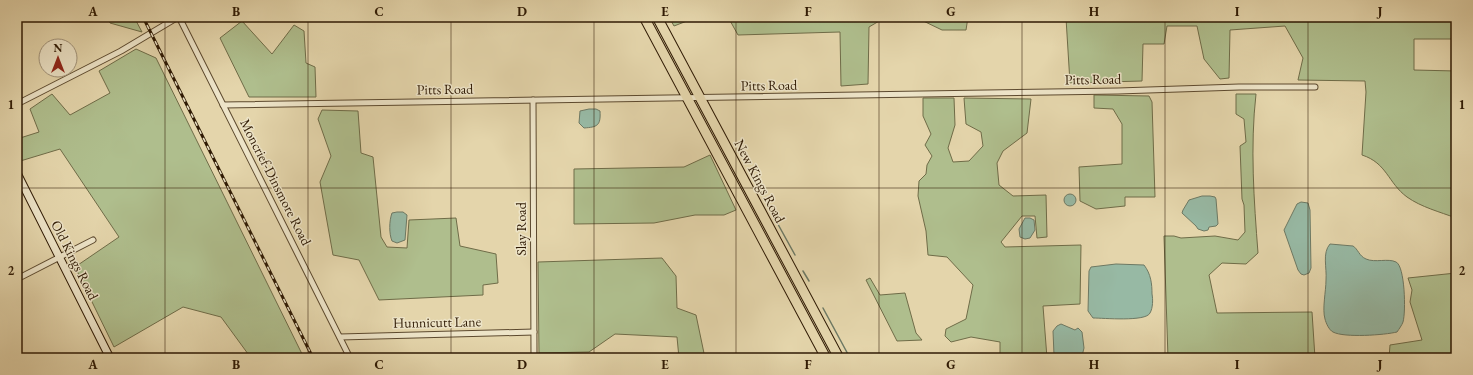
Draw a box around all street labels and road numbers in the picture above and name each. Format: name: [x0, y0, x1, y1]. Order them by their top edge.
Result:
street label: Pitts Road: [1065, 69, 1122, 88]
street label: Pitts Road: [741, 75, 798, 94]
street label: Pitts Road: [417, 79, 474, 98]
street label: Moncrief-Dinsmore Road: [236, 116, 316, 249]
street label: New Kings Road: [730, 136, 790, 227]
street label: Slay Road: [512, 201, 530, 256]
street label: Old Kings Road: [47, 217, 103, 304]
street label: Hunnicutt Lane: [393, 312, 482, 332]

